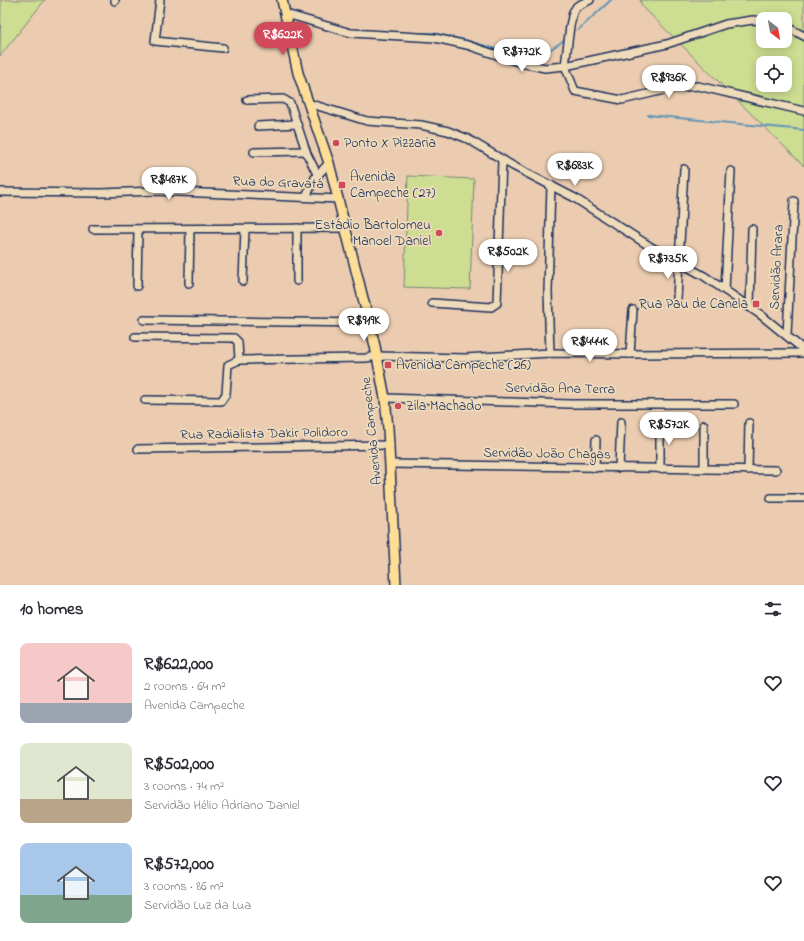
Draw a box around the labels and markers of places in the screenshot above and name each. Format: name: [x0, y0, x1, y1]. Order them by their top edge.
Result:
pin: R$622K: [250, 22, 316, 56]
pin: R$772K: [489, 39, 555, 73]
pin: R$936K: [636, 65, 702, 99]
place label: Ponto X Pizzaria: [344, 133, 436, 154]
marker: Ponto X Pizzaria: [331, 138, 341, 148]
pin: R$683K: [542, 153, 608, 187]
pin: R$487K: [136, 167, 202, 201]
place label: Avenida Campeche (27): [350, 167, 435, 204]
marker: Avenida Campeche (27): [337, 180, 347, 190]
place label: Estádio Bartolomeu Manoel Daniel: [315, 215, 431, 252]
marker: Estádio Bartolomeu Manoel Daniel: [434, 228, 444, 238]
pin: R$502K: [475, 239, 541, 273]
pin: R$735K: [635, 246, 701, 280]
place label: Rua Pau de Canela: [639, 294, 748, 315]
marker: Rua Pau de Canela: [751, 299, 761, 309]
pin: R$919K: [331, 308, 397, 342]
pin: R$444K: [557, 329, 623, 363]
place label: Avenida Campeche (26): [396, 355, 531, 376]
marker: Avenida Campeche (26): [383, 360, 393, 370]
place label: Zila Machado: [406, 396, 482, 417]
marker: Zila Machado: [393, 401, 403, 411]
pin: R$572K: [636, 412, 702, 446]

